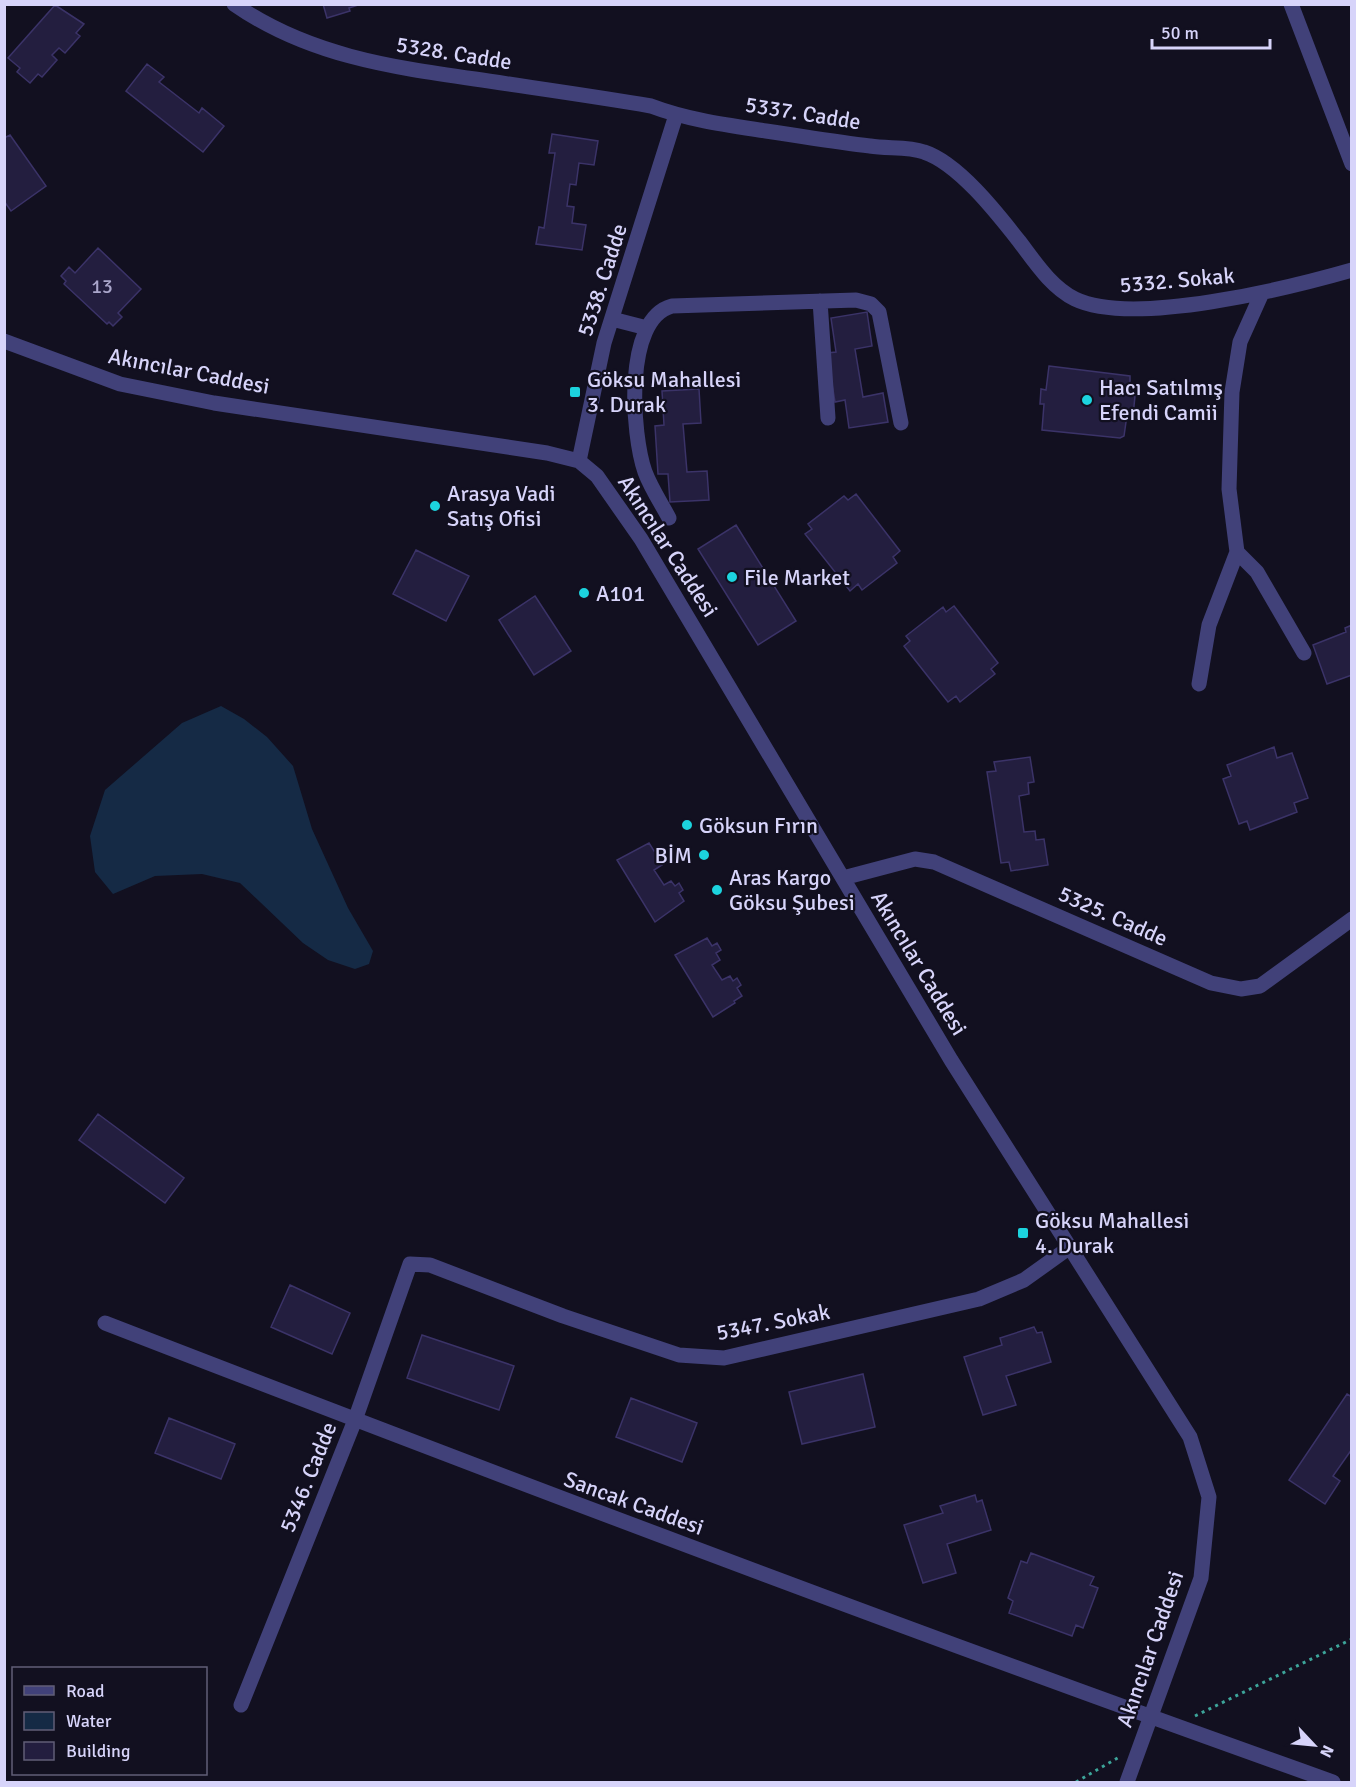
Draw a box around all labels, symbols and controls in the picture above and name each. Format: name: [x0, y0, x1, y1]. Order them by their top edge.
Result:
scale bar: [1152, 12, 1270, 50]
text: 50 m: [1161, 22, 1199, 44]
street label: 5328. Cadde: [394, 31, 514, 75]
street label: 5337. Cadde: [743, 91, 863, 135]
street label: 5338. Cadde: [571, 220, 633, 340]
street label: 5332. Sokak: [1119, 262, 1235, 298]
house number: 13: [91, 274, 113, 299]
street label: Akıncılar Caddesi: [106, 342, 272, 400]
place label: Göksu Mahallesi 3. Durak: [587, 366, 741, 418]
place label: Hacı Satılmış Efendi Camii: [1099, 374, 1223, 426]
marker: Göksu Mahallesi 3. Durak: [568, 385, 582, 399]
marker: Hacı Satılmış Efendi Camii: [1080, 393, 1094, 407]
street label: Akıncılar Caddesi: [612, 470, 724, 622]
place label: Arasya Vadi Satış Ofisi: [447, 480, 556, 532]
marker: Arasya Vadi Satış Ofisi: [428, 499, 442, 513]
place label: File Market: [744, 564, 850, 591]
marker: File Market: [725, 570, 739, 584]
place label: A101: [596, 580, 645, 607]
marker: A101: [577, 586, 591, 600]
place label: Göksun Fırın: [699, 812, 818, 839]
marker: Göksun Fırın: [680, 818, 694, 832]
place label: BİM: [654, 842, 692, 869]
marker: BİM: [697, 848, 711, 862]
place label: Aras Kargo Göksu Şubesi: [729, 864, 855, 916]
street label: 5325. Cadde: [1054, 880, 1172, 952]
marker: Aras Kargo Göksu Şubesi: [710, 883, 724, 897]
street label: Akıncılar Caddesi: [865, 886, 973, 1040]
place label: Göksu Mahallesi 4. Durak: [1035, 1207, 1189, 1259]
marker: Göksu Mahallesi 4. Durak: [1016, 1226, 1030, 1240]
street label: 5347. Sokak: [714, 1298, 832, 1346]
street label: 5346. Cadde: [274, 1418, 342, 1536]
street label: Sancak Caddesi: [560, 1465, 708, 1541]
street label: Akıncılar Caddesi: [1111, 1567, 1189, 1731]
legend: [12, 1667, 207, 1775]
text: Road: [66, 1680, 105, 1702]
text: Water: [66, 1710, 112, 1732]
north arrow: [1284, 1715, 1344, 1775]
text: Building: [66, 1740, 130, 1762]
text: N: [1315, 1742, 1338, 1761]

